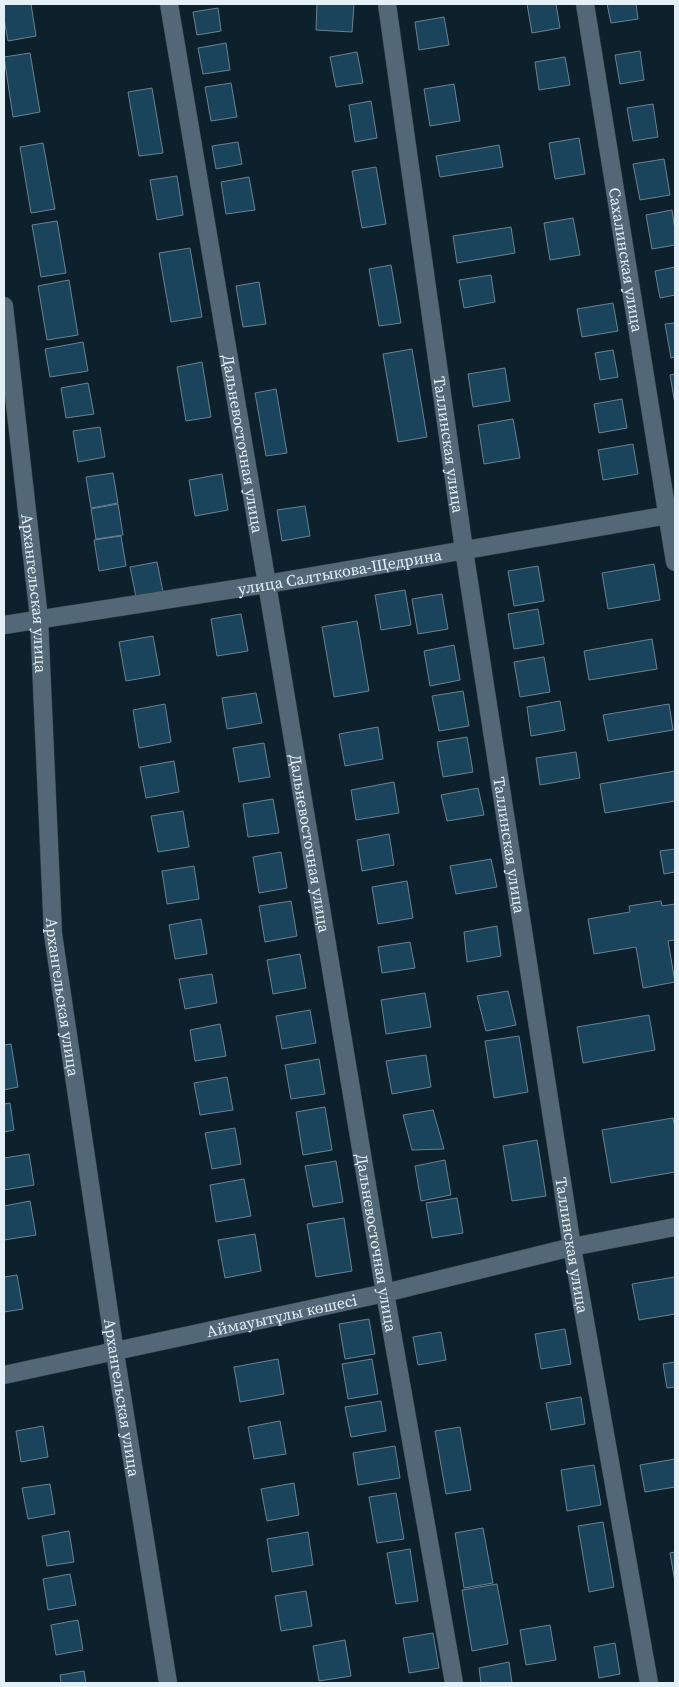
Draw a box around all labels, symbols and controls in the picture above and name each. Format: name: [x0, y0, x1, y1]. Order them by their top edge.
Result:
street label: Сахалинская улица: [604, 186, 649, 334]
street label: Дальневосточная улица: [217, 353, 269, 536]
street label: Таллинская улица: [429, 375, 470, 515]
street label: Архангельская улица: [16, 513, 52, 674]
street label: улица Салтыкова-Щедрина: [236, 543, 444, 599]
street label: Дальневосточная улица: [284, 752, 336, 935]
street label: Таллинская улица: [488, 775, 531, 916]
street label: Архангельская улица: [41, 917, 85, 1079]
street label: Дальневосточная улица: [351, 1152, 403, 1335]
street label: Таллинская улица: [550, 1176, 595, 1316]
street label: Аймауытұлы көшесі: [204, 1288, 359, 1342]
street label: Архангельская улица: [99, 1317, 146, 1479]

